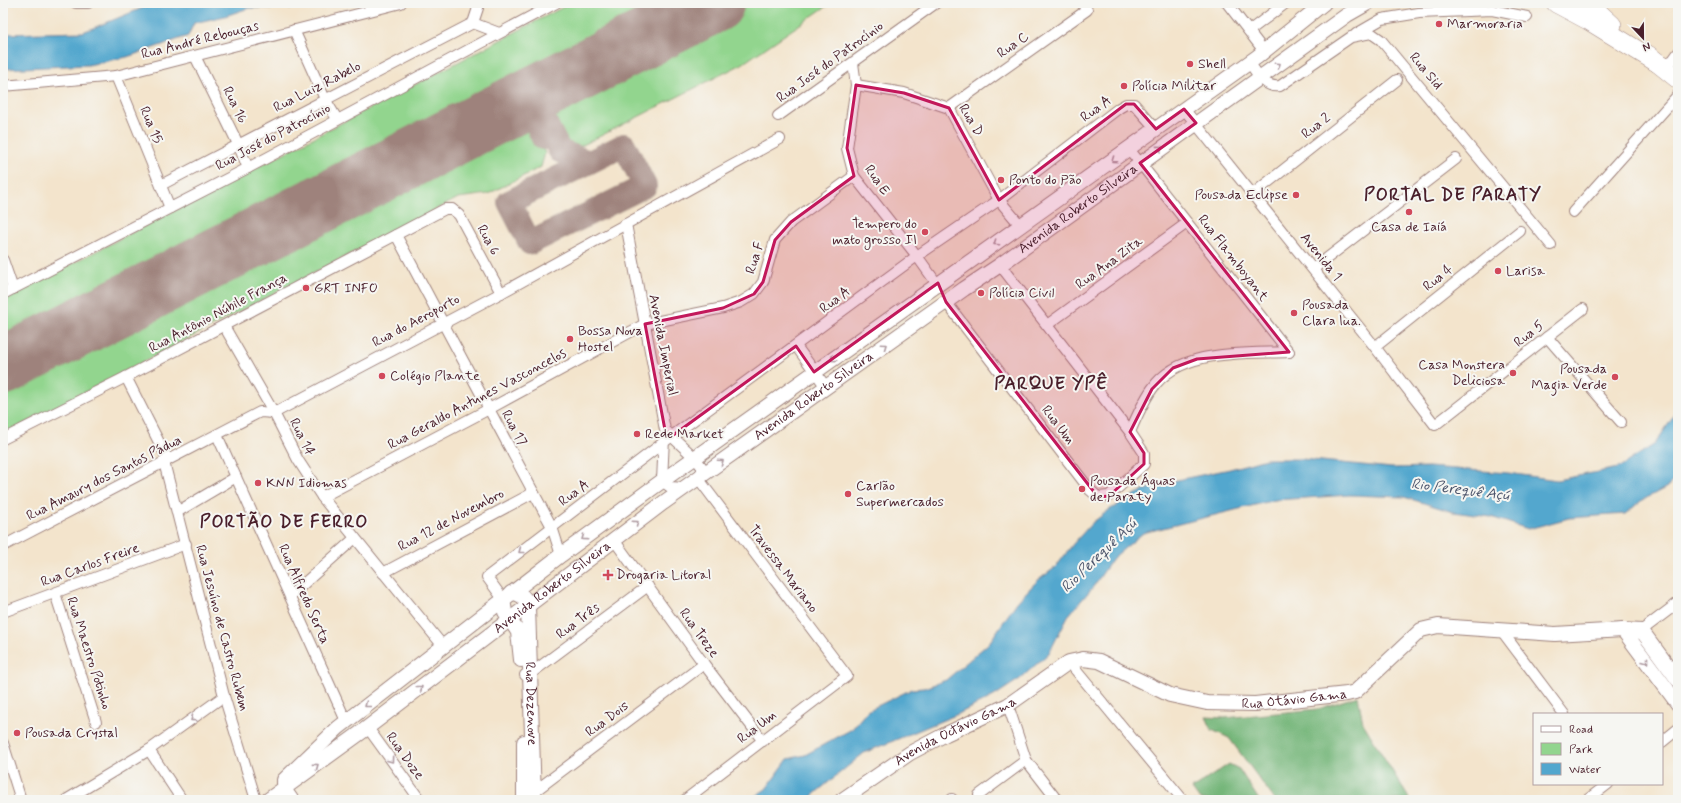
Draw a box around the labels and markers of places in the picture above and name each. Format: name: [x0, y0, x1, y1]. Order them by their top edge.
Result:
place label: Marmoraria: [1447, 15, 1523, 33]
marker: Marmoraria: [1434, 19, 1444, 29]
place label: Shell: [1198, 55, 1226, 73]
marker: Shell: [1185, 59, 1195, 69]
place label: Polícia Militar: [1132, 77, 1216, 95]
marker: Polícia Militar: [1119, 81, 1129, 91]
place label: Ponto do Pão: [1009, 171, 1082, 189]
marker: Ponto do Pão: [996, 175, 1006, 185]
place label: Pousada Eclipse: [1195, 186, 1288, 204]
marker: Pousada Eclipse: [1291, 190, 1301, 200]
marker: Casa de Iaiá: [1404, 207, 1414, 217]
place label: Tempero do mato grosso II: [832, 215, 917, 250]
place label: Casa de Iaiá: [1371, 218, 1447, 236]
marker: Tempero do mato grosso II: [920, 227, 930, 237]
place label: Larisa: [1506, 262, 1545, 280]
marker: Larisa: [1493, 266, 1503, 276]
place label: GRT INFO: [314, 279, 378, 297]
marker: GRT INFO: [301, 283, 311, 293]
place label: Polícia Civil: [989, 284, 1055, 302]
marker: Polícia Civil: [976, 288, 986, 298]
place label: Pousada Clara lua.: [1302, 296, 1361, 330]
marker: Pousada Clara lua.: [1289, 308, 1299, 318]
place label: Bossa Nova Hostel: [578, 322, 643, 356]
marker: Bossa Nova Hostel: [565, 334, 575, 344]
place label: Casa Monstera Deliciosa: [1418, 356, 1506, 390]
place label: Pousada Magia Verde: [1531, 360, 1607, 396]
place label: Colégio Plante: [390, 367, 480, 385]
marker: Casa Monstera Deliciosa: [1508, 368, 1518, 378]
marker: Colégio Plante: [377, 371, 387, 381]
marker: Pousada Magia Verde: [1610, 372, 1620, 382]
place label: Rede Market: [645, 425, 724, 443]
marker: Rede Market: [632, 429, 642, 439]
place label: Pousada Águas de Paraty: [1090, 472, 1175, 506]
place label: KNN Idiomas: [266, 474, 347, 492]
place label: Carlão Supermercados: [856, 477, 944, 511]
marker: KNN Idiomas: [253, 478, 263, 488]
marker: Pousada Águas de Paraty: [1077, 484, 1087, 494]
marker: Carlão Supermercados: [843, 489, 853, 499]
place label: Drogaria Litoral: [616, 566, 711, 584]
marker: Drogaria Litoral: [603, 570, 613, 580]
place label: Pousada Crystal: [25, 724, 118, 742]
marker: Pousada Crystal: [12, 728, 22, 738]

